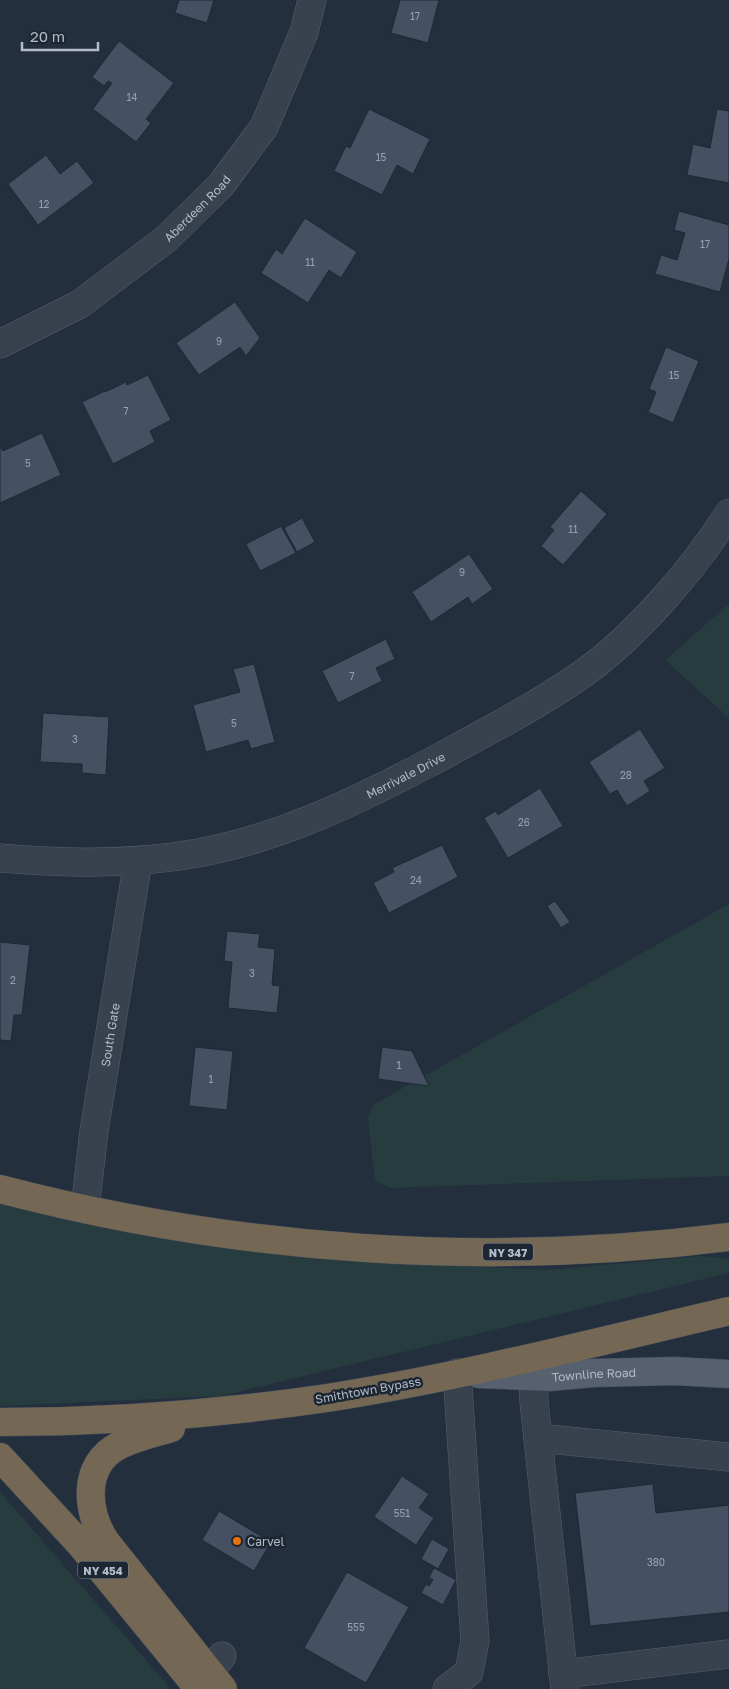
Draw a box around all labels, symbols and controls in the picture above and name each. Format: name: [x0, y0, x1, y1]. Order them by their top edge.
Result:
house number: 17: [410, 10, 420, 22]
scale bar: [22, 20, 99, 52]
text: 20 m: [30, 27, 65, 45]
house number: 14: [127, 91, 137, 103]
house number: 15: [376, 151, 387, 163]
street label: Aberdeen Road: [161, 172, 233, 245]
house number: 12: [39, 198, 50, 210]
house number: 17: [700, 238, 710, 250]
house number: 11: [305, 256, 315, 268]
house number: 9: [216, 335, 222, 347]
house number: 15: [669, 369, 680, 381]
house number: 7: [123, 405, 129, 417]
house number: 5: [25, 457, 31, 469]
house number: 11: [568, 523, 578, 535]
house number: 9: [459, 566, 465, 578]
house number: 7: [349, 670, 355, 682]
house number: 5: [231, 717, 237, 729]
house number: 3: [72, 733, 78, 745]
street label: Merrivale Drive: [363, 748, 447, 801]
house number: 28: [620, 769, 632, 781]
house number: 26: [518, 816, 530, 828]
house number: 24: [410, 874, 422, 886]
house number: 3: [249, 967, 255, 979]
house number: 2: [10, 974, 16, 986]
street label: South Gate: [97, 1002, 122, 1068]
house number: 1: [397, 1059, 402, 1071]
house number: 1: [209, 1073, 214, 1085]
road number: NY 347: [483, 1244, 533, 1260]
street label: Townline Road: [551, 1364, 636, 1384]
street label: Smithtown Bypass: [314, 1373, 422, 1407]
house number: 551: [394, 1507, 410, 1519]
place label: Carvel: [247, 1534, 284, 1549]
marker: Carvel: [231, 1535, 243, 1547]
house number: 380: [647, 1556, 665, 1568]
road number: NY 454: [78, 1562, 128, 1578]
house number: 555: [347, 1621, 365, 1633]

